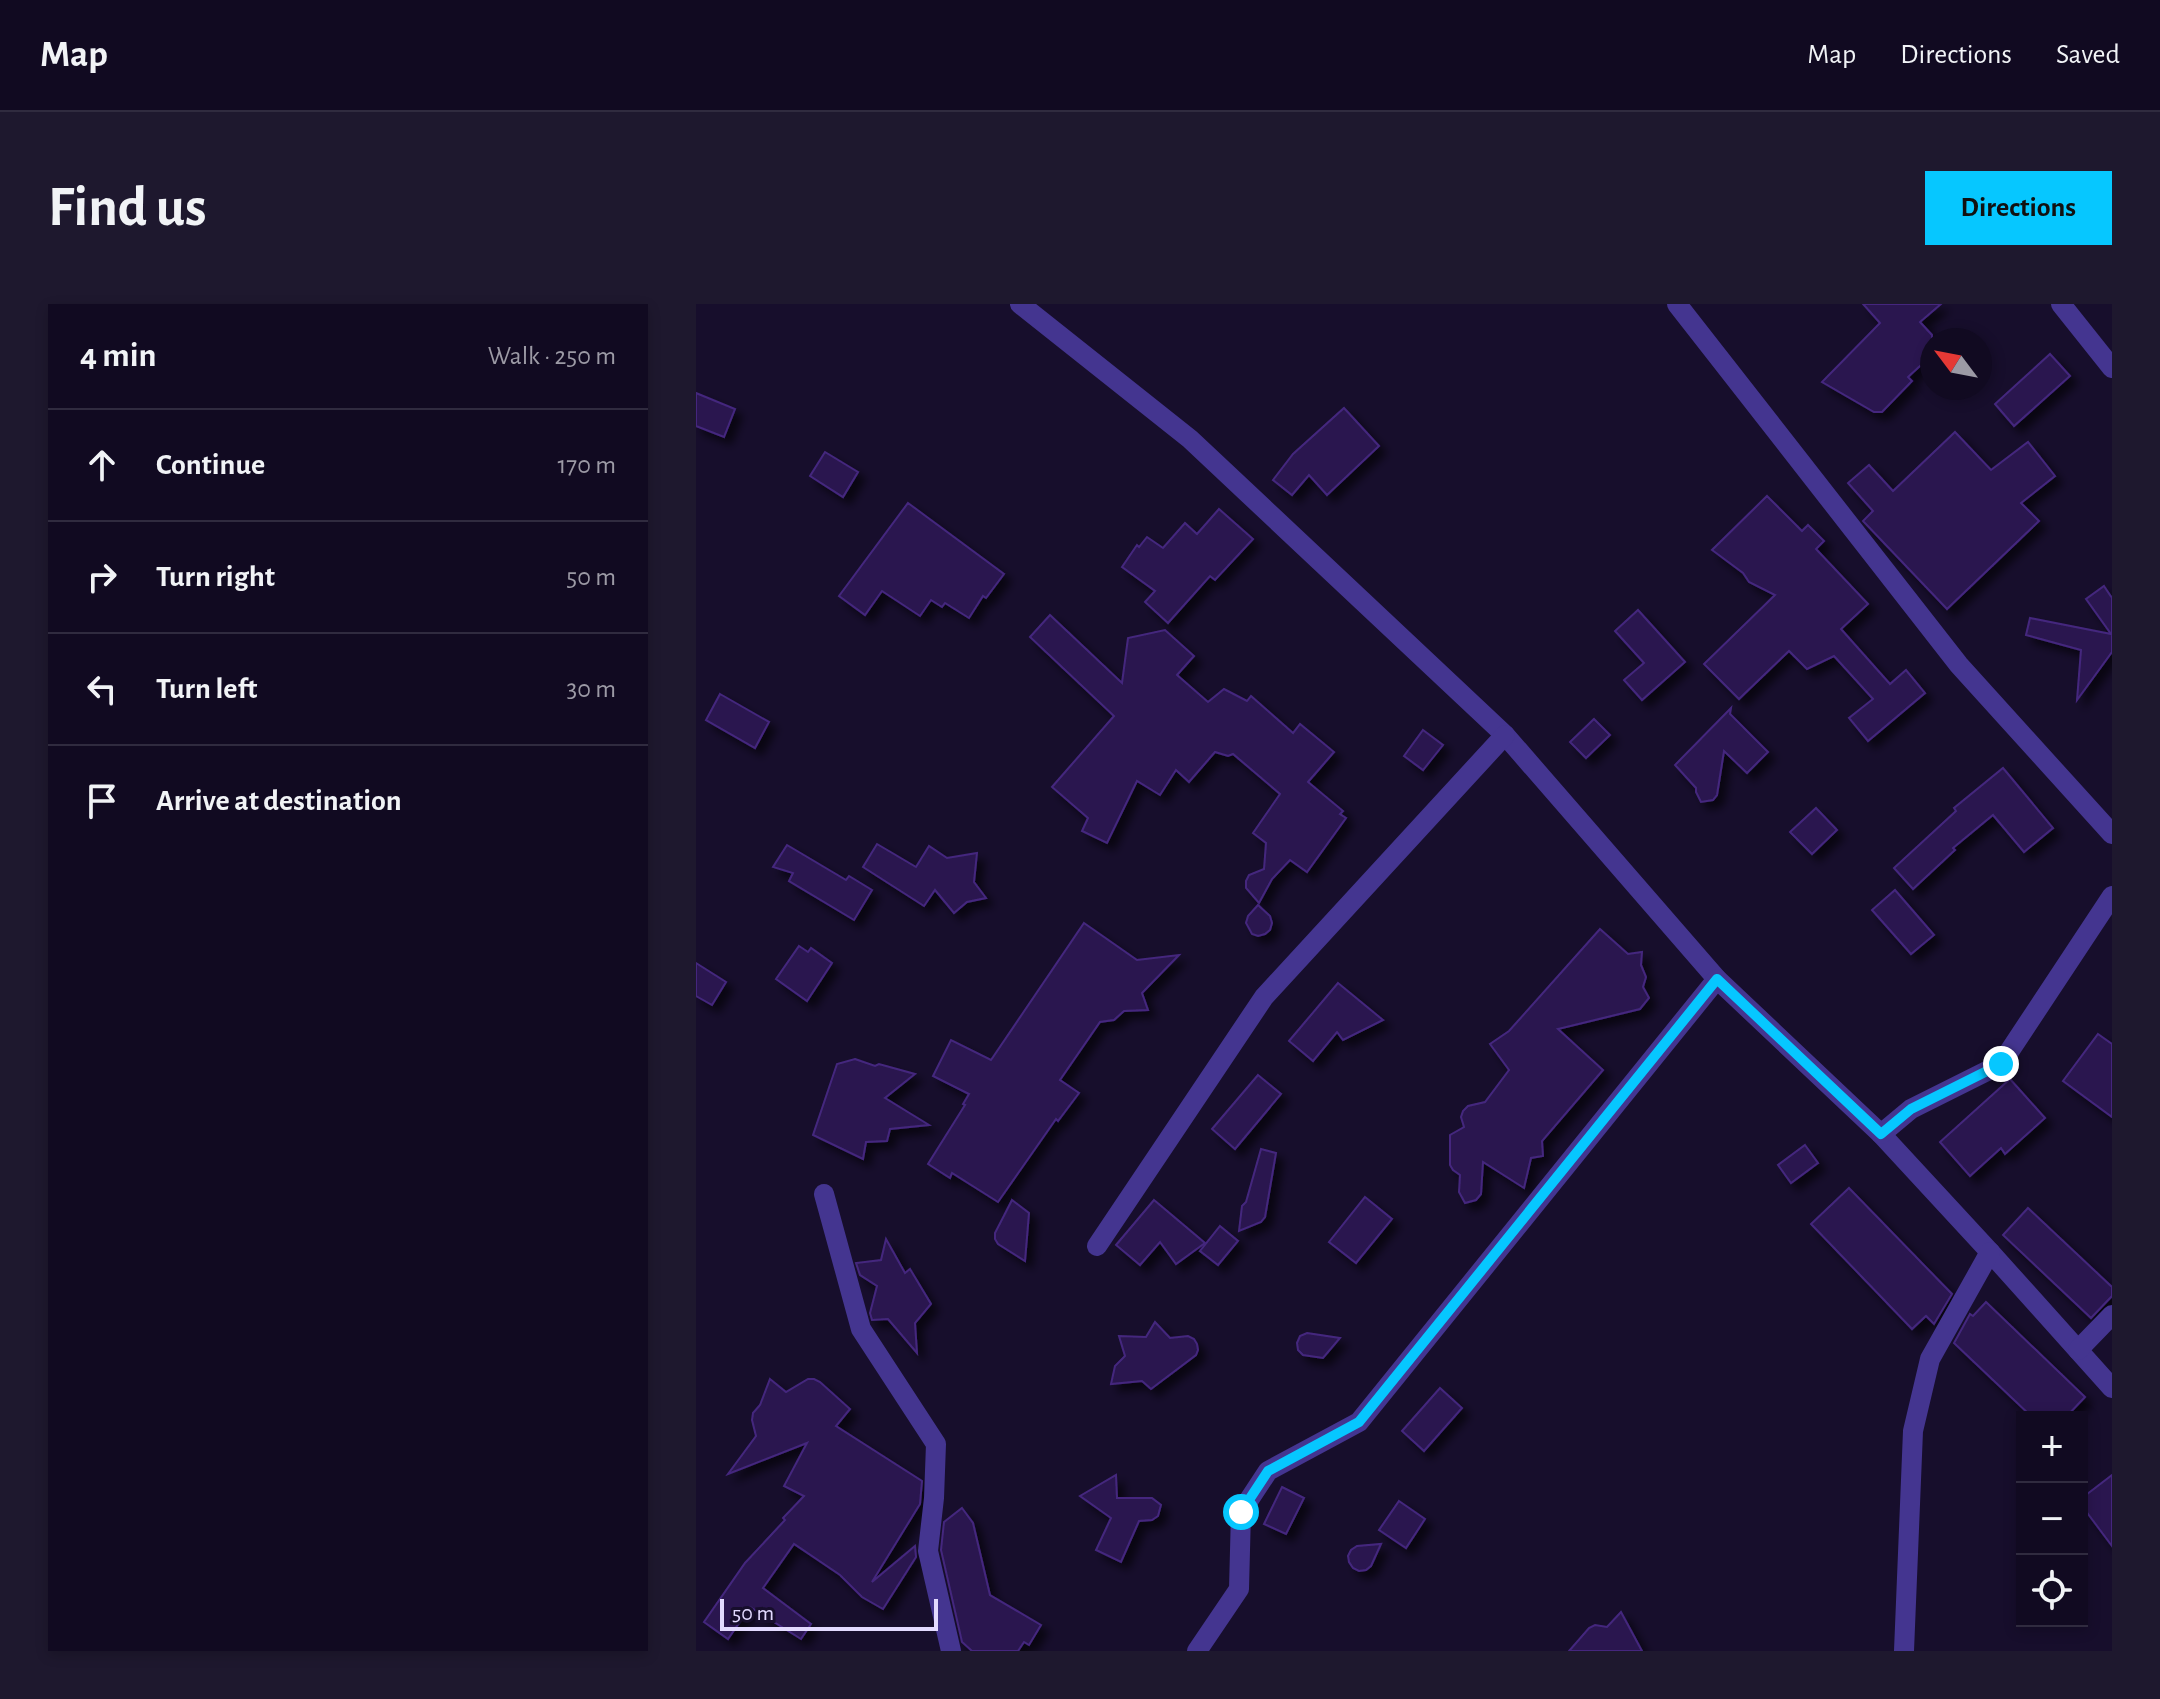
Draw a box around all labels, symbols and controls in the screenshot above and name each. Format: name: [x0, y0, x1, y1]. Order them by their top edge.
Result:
text: Map: [40, 36, 108, 74]
text: Map: [1807, 41, 1856, 69]
text: Directions: [1900, 41, 2012, 69]
text: Saved: [2056, 41, 2120, 69]
button: Directions: [1925, 171, 2112, 245]
text: Find us: [48, 180, 206, 236]
north arrow: [1920, 328, 1992, 400]
text: 4 min: [80, 339, 157, 373]
text: Walk · 250 m: [488, 343, 616, 369]
icon: ahead: [80, 443, 124, 487]
text: Continue: [156, 450, 265, 480]
text: 170 m: [557, 452, 616, 478]
icon: right: [80, 555, 124, 599]
text: Turn right: [156, 562, 275, 592]
text: 50 m: [566, 564, 616, 590]
icon: left: [80, 667, 124, 711]
text: Turn left: [156, 674, 257, 704]
text: 30 m: [566, 676, 616, 702]
icon: arrive: [80, 779, 124, 823]
text: Arrive at destination: [156, 786, 402, 816]
route end: [1983, 1046, 2019, 1082]
map controls: [2016, 1411, 2088, 1627]
button: +: [2016, 1411, 2088, 1483]
button: −: [2016, 1483, 2088, 1555]
route start: [1223, 1494, 1259, 1530]
button: locate: [2016, 1555, 2088, 1627]
scale bar: [720, 1595, 938, 1631]
text: 50 m: [732, 1602, 774, 1624]

